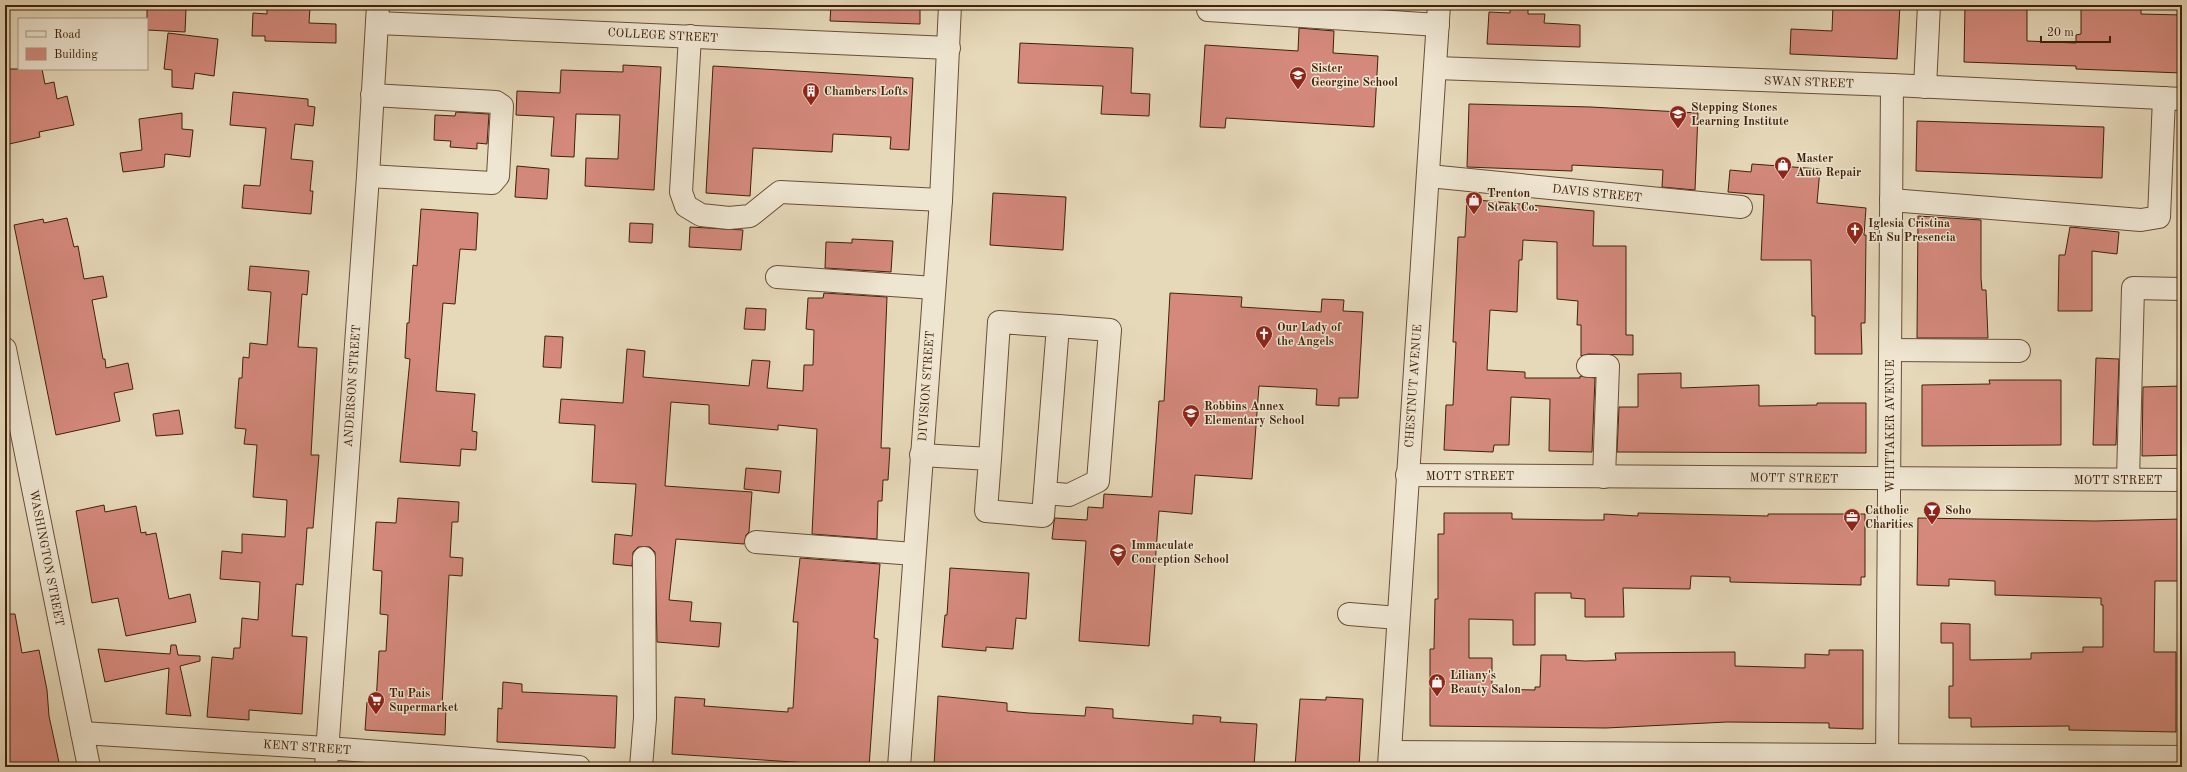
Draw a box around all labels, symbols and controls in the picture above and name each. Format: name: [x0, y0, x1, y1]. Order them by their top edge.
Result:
legend: [18, 18, 148, 70]
scale bar: [2041, 18, 2110, 44]
street label: COLLEGE STREET: [607, 27, 719, 45]
text: 20 m: [2047, 27, 2074, 39]
text: Road: [54, 29, 81, 41]
text: Building: [54, 49, 98, 61]
place label: Sister Georgine School: [1311, 63, 1398, 89]
school or university icon: Sister Georgine School: [1288, 65, 1308, 90]
street label: SWAN STREET: [1764, 75, 1854, 91]
building icon: Chambers Lofts: [801, 81, 821, 106]
place label: Chambers Lofts: [824, 86, 908, 98]
place label: Stepping Stones Learning Institute: [1691, 102, 1789, 128]
school or university icon: Stepping Stones Learning Institute: [1668, 104, 1688, 129]
place label: Master Auto Repair: [1796, 153, 1861, 179]
shop icon: Master Auto Repair: [1773, 155, 1793, 180]
street label: DAVIS STREET: [1551, 183, 1642, 205]
place label: Trenton Steak Co.: [1487, 188, 1538, 214]
shop icon: Trenton Steak Co.: [1464, 190, 1484, 215]
place label: Iglesia Cristina En Su Presencia: [1868, 218, 1956, 244]
church icon: Iglesia Cristina En Su Presencia: [1845, 220, 1865, 245]
place label: Our Lady of the Angels: [1277, 322, 1342, 348]
street label: ANDERSON STREET: [343, 324, 363, 448]
church icon: Our Lady of the Angels: [1254, 324, 1274, 349]
street label: CHESTNUT AVENUE: [1404, 324, 1424, 448]
street label: DIVISION STREET: [917, 330, 937, 442]
street label: WHITTAKER AVENUE: [1885, 359, 1897, 493]
place label: Robbins Annex Elementary School: [1204, 401, 1305, 427]
school or university icon: Robbins Annex Elementary School: [1181, 403, 1201, 428]
street label: MOTT STREET: [1426, 471, 1514, 483]
street label: MOTT STREET: [1750, 472, 1838, 486]
street label: MOTT STREET: [2074, 475, 2162, 487]
street label: WASHINGTON STREET: [27, 489, 65, 628]
bar icon: Soho: [1922, 500, 1942, 525]
place label: Catholic Charities: [1865, 505, 1913, 531]
place label: Soho: [1945, 505, 1971, 517]
office icon: Catholic Charities: [1842, 507, 1862, 532]
place label: Immaculate Conception School: [1131, 540, 1229, 566]
school or university icon: Immaculate Conception School: [1108, 542, 1128, 567]
place label: Liliany's Beauty Salon: [1450, 670, 1521, 696]
shop icon: Liliany's Beauty Salon: [1427, 672, 1447, 697]
place label: Tu Pais Supermarket: [389, 688, 459, 714]
supermarket icon: Tu Pais Supermarket: [366, 690, 386, 715]
street label: KENT STREET: [262, 739, 351, 757]

